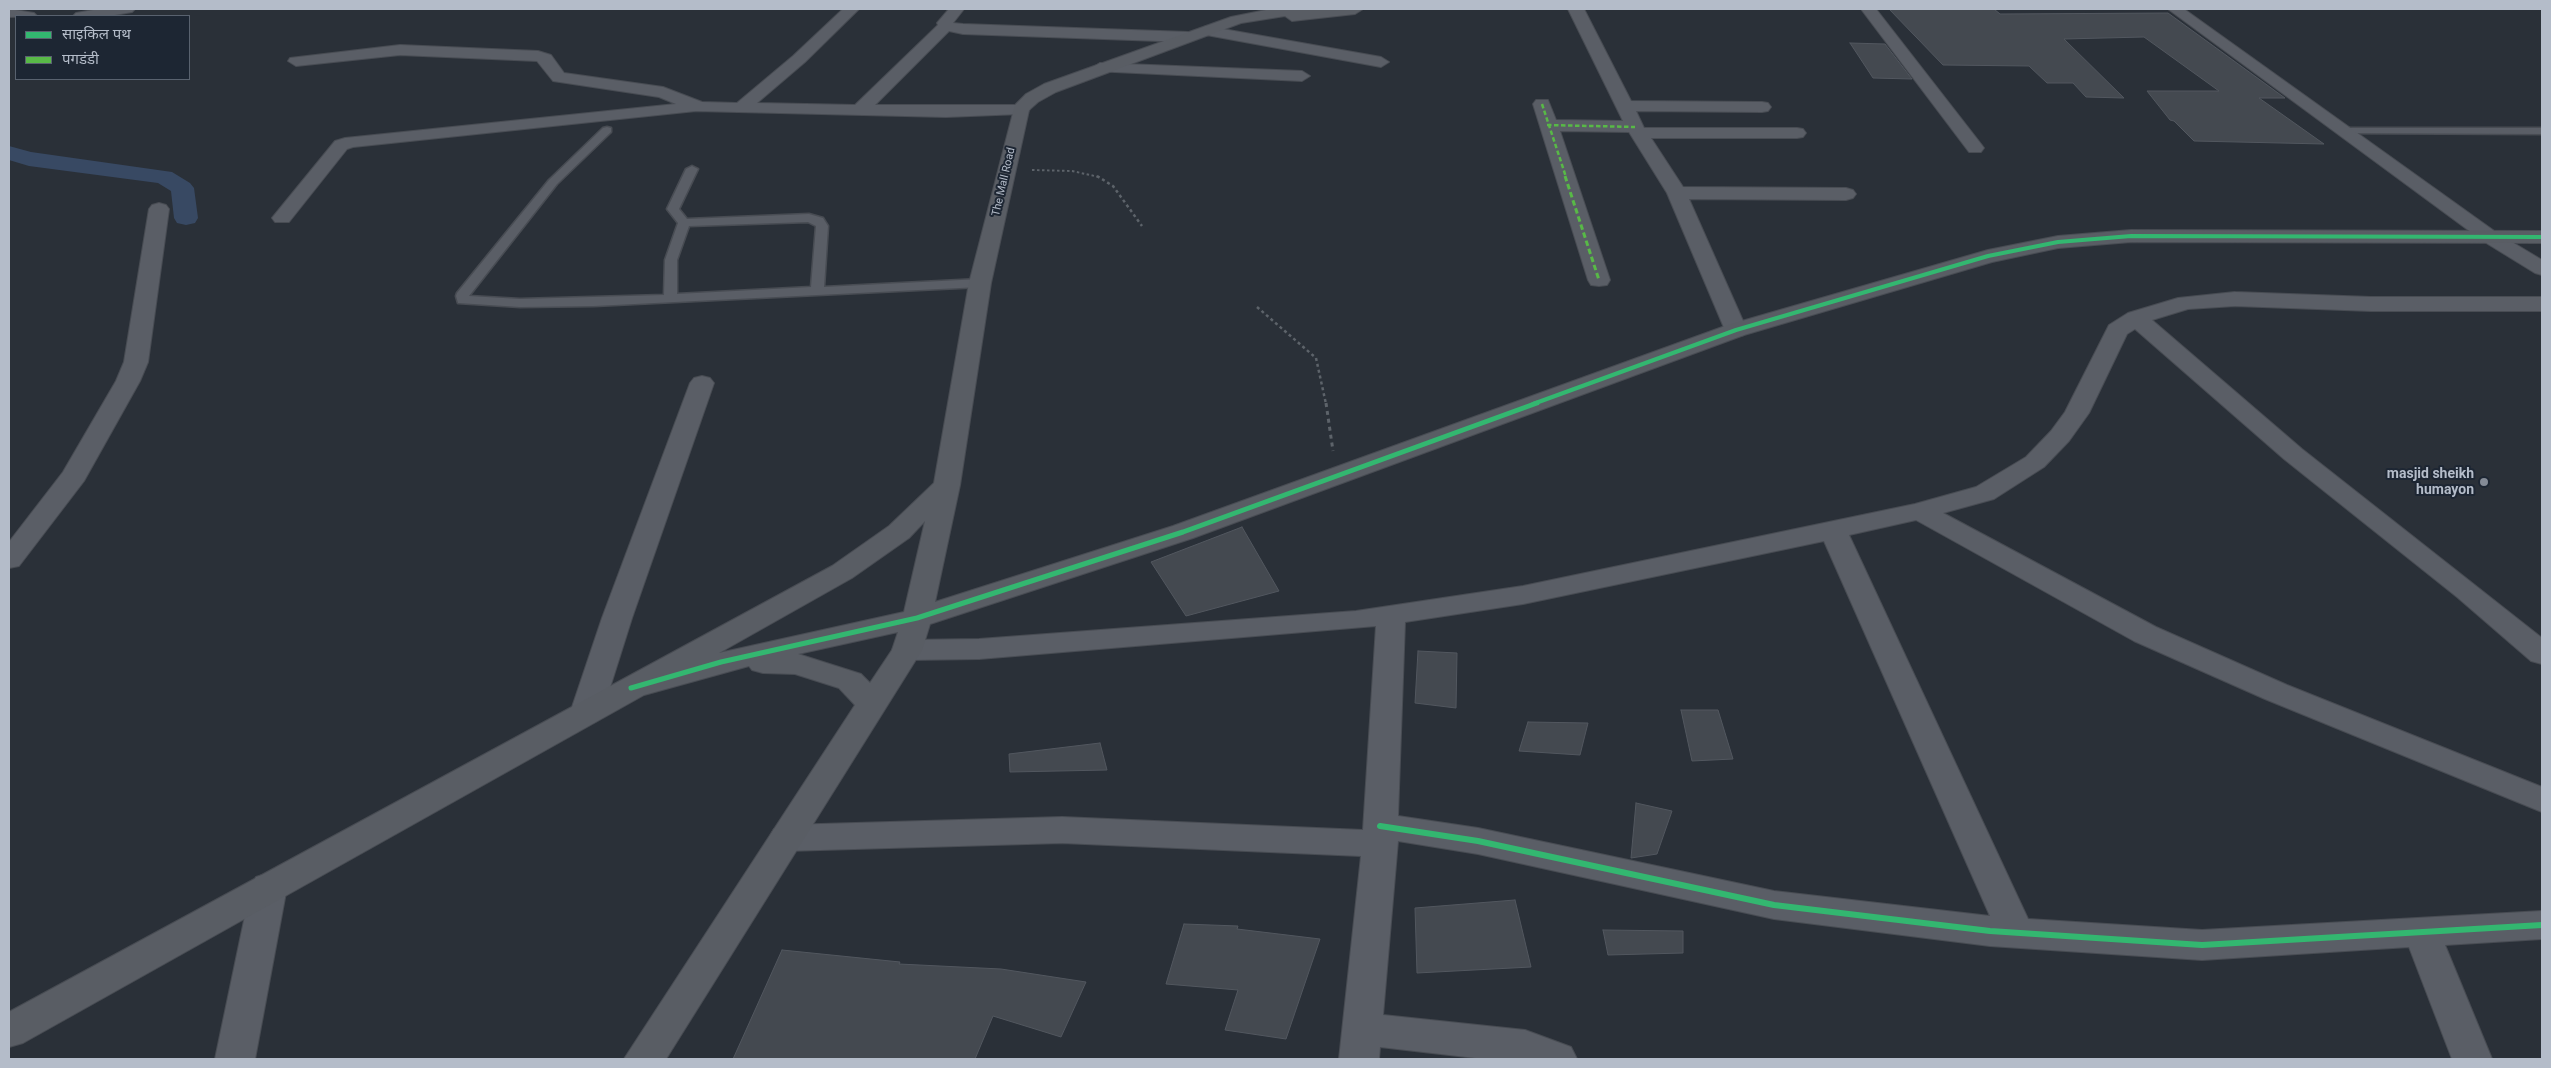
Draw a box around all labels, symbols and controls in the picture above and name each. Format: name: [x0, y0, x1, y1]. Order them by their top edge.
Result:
legend: [15, 15, 190, 80]
text: साइकिल पथ: [62, 25, 131, 43]
text: पगडंडी: [62, 50, 99, 68]
street label: The Mall Road: [990, 146, 1018, 218]
place label: masjid sheikh humayon: [2387, 466, 2474, 498]
marker: masjid sheikh humayon: [2478, 476, 2490, 488]

